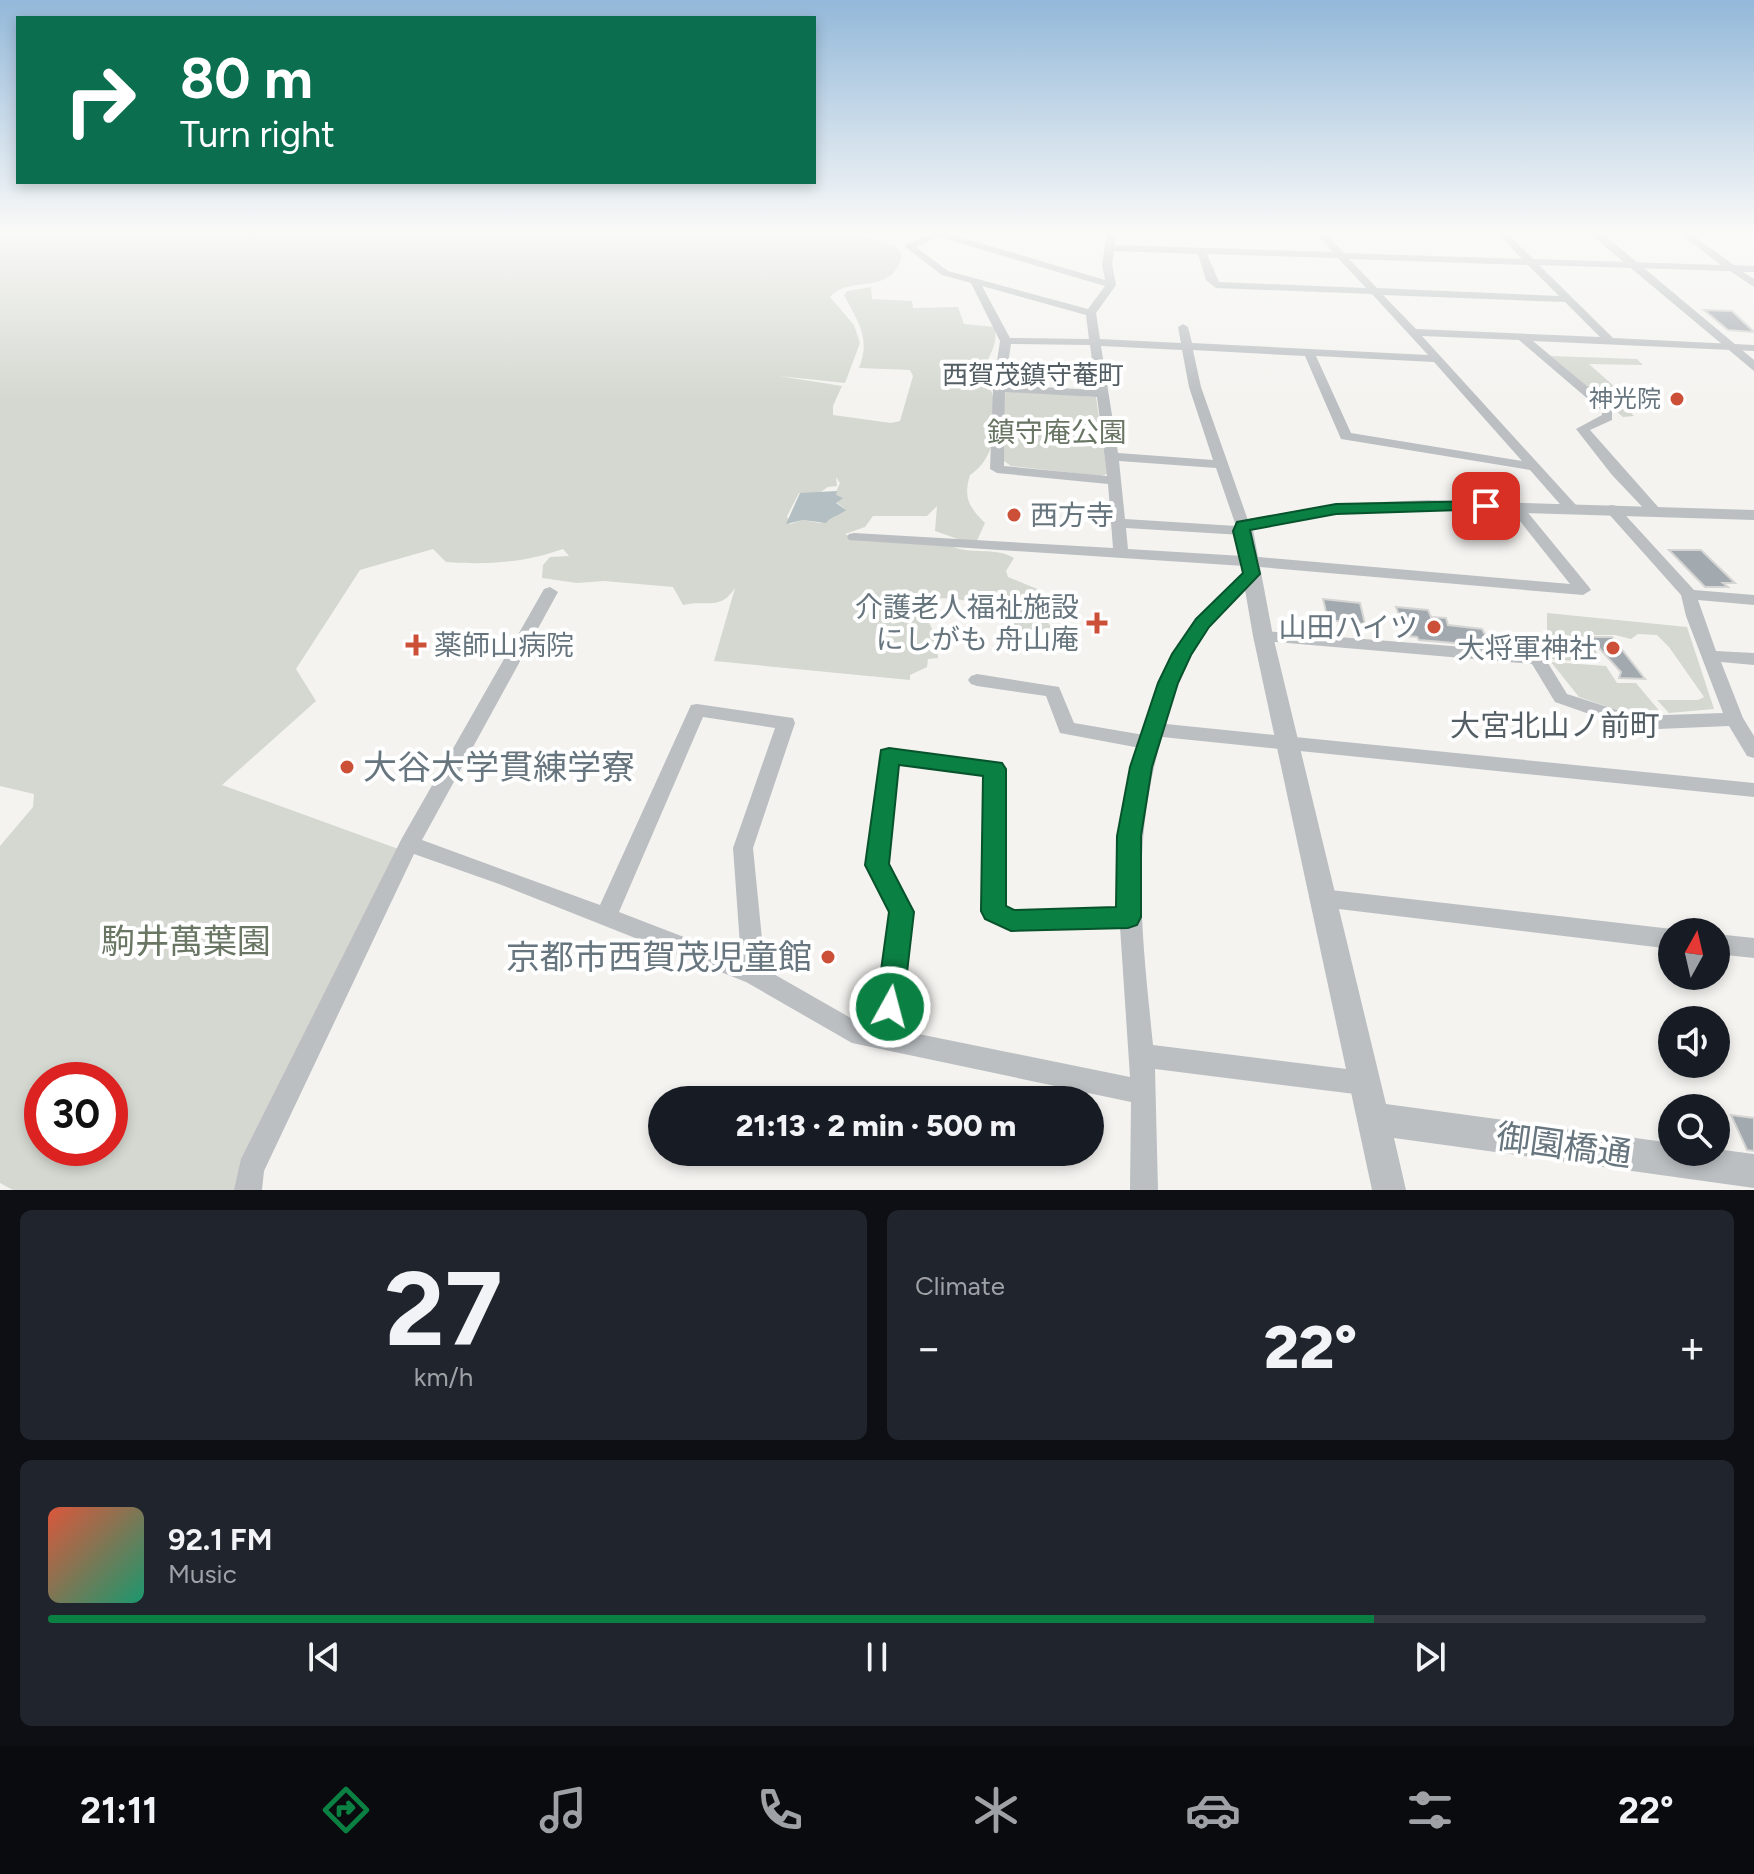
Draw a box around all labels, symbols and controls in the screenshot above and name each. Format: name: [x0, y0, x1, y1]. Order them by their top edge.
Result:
text: 80 m: [180, 45, 313, 112]
icon: right: [48, 48, 152, 152]
text: Turn right: [180, 113, 335, 156]
district label: 西賀茂鎮守菴町: [942, 359, 1124, 391]
place label: 神光院: [1589, 384, 1661, 413]
marker: 神光院: [1668, 390, 1686, 408]
park label: 鎮守庵公園: [987, 415, 1127, 449]
pin: [1452, 472, 1520, 540]
icon: arrive: [1464, 484, 1508, 528]
place label: 西方寺: [1030, 498, 1114, 532]
marker: 西方寺: [1005, 506, 1023, 524]
place label: 介護老人福祉施設 にしがも 舟山庵: [855, 590, 1079, 656]
place label: 山田ハイツ: [1279, 610, 1418, 644]
marker: 介護老人福祉施設 にしがも 舟山庵: [1086, 612, 1108, 634]
marker: 山田ハイツ: [1425, 618, 1443, 636]
place label: 薬師山病院: [434, 628, 574, 662]
place label: 大将軍神社: [1457, 631, 1597, 665]
marker: 薬師山病院: [405, 634, 427, 656]
marker: 大将軍神社: [1604, 639, 1622, 657]
district label: 大宮北山ノ前町: [1450, 707, 1660, 744]
place label: 大谷大学貫練学寮: [363, 747, 635, 788]
marker: 大谷大学貫練学寮: [338, 758, 356, 776]
north arrow: [1658, 918, 1730, 990]
map controls: [1658, 918, 1730, 1166]
park label: 駒井萬葉園: [101, 921, 271, 962]
place label: 京都市西賀茂児童館: [506, 937, 812, 978]
marker: 京都市西賀茂児童館: [819, 948, 837, 966]
position arrow: [848, 965, 932, 1049]
button: sound: [1658, 1006, 1730, 1078]
speed limit sign: 30: [24, 1062, 128, 1166]
button: search: [1658, 1094, 1730, 1166]
text: 21:13 · 2 min · 500 m: [736, 1107, 1016, 1144]
street label: 御園橋通: [1494, 1116, 1634, 1175]
text: 27: [384, 1246, 503, 1371]
text: Climate: [915, 1270, 1005, 1302]
text: 22°: [1264, 1311, 1357, 1383]
text: −: [915, 1321, 942, 1374]
text: +: [1679, 1321, 1706, 1374]
text: km/h: [414, 1361, 473, 1393]
text: 92.1 FM: [168, 1521, 272, 1558]
text: Music: [168, 1558, 237, 1590]
icon: previous: [302, 1635, 346, 1679]
icon: pause: [855, 1635, 899, 1679]
icon: next: [1408, 1635, 1452, 1679]
icon: directions: [318, 1782, 374, 1838]
icon: music: [535, 1782, 591, 1838]
icon: phone: [752, 1782, 808, 1838]
icon: climate: [968, 1782, 1024, 1838]
icon: car: [1185, 1782, 1241, 1838]
icon: filters: [1402, 1782, 1458, 1838]
text: 21:11: [80, 1789, 158, 1832]
text: 22°: [1618, 1789, 1674, 1832]

